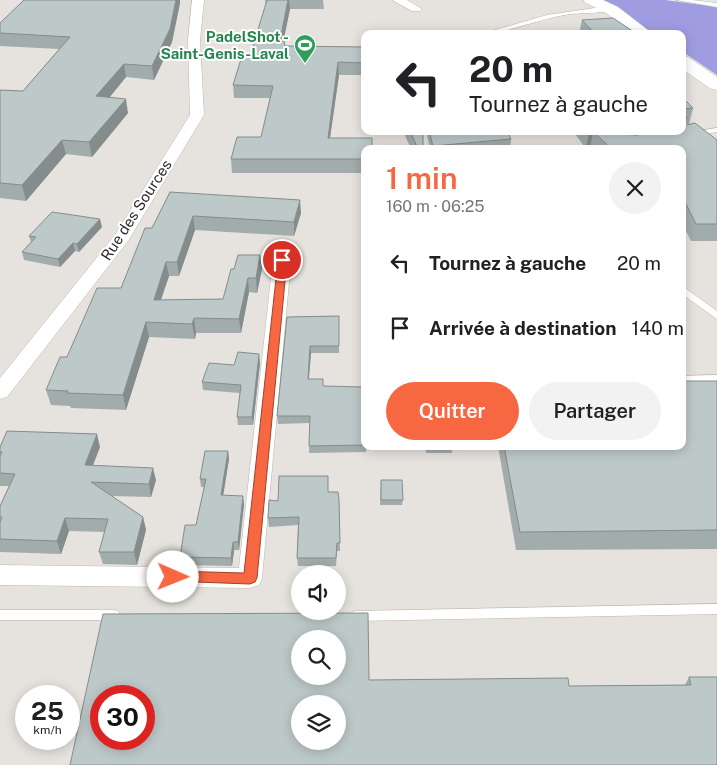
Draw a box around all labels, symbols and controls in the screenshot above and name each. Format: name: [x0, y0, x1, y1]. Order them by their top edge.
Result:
place label: PadelShot - Saint-Genis-Laval: [161, 28, 289, 62]
sports icon: PadelShot - Saint-Genis-Laval: [293, 33, 317, 64]
text: 20 m: [469, 49, 553, 90]
icon: left: [386, 50, 451, 115]
text: Tournez à gauche: [469, 91, 648, 117]
street label: Rue des Sources: [97, 157, 175, 263]
text: 1 min: [386, 160, 457, 196]
button: close: [609, 162, 661, 214]
text: 160 m · 06:25: [386, 197, 485, 216]
pin: [261, 239, 303, 281]
icon: arrive: [268, 246, 296, 274]
icon: left: [386, 249, 414, 277]
text: Tournez à gauche: [429, 252, 586, 274]
text: 20 m: [617, 252, 661, 274]
icon: arrive: [386, 314, 414, 342]
text: Arrivée à destination: [429, 317, 617, 339]
text: 140 m: [632, 317, 684, 339]
button: Quitter: [386, 382, 519, 440]
button: Partager: [529, 382, 661, 440]
position arrow: [146, 550, 198, 602]
map controls: [291, 565, 346, 750]
button: sound: [291, 565, 346, 620]
button: search: [291, 630, 346, 685]
speed limit sign: 30: [90, 685, 155, 750]
button: layers: [291, 695, 346, 750]
text: 25: [31, 696, 64, 726]
text: km/h: [33, 723, 62, 737]

